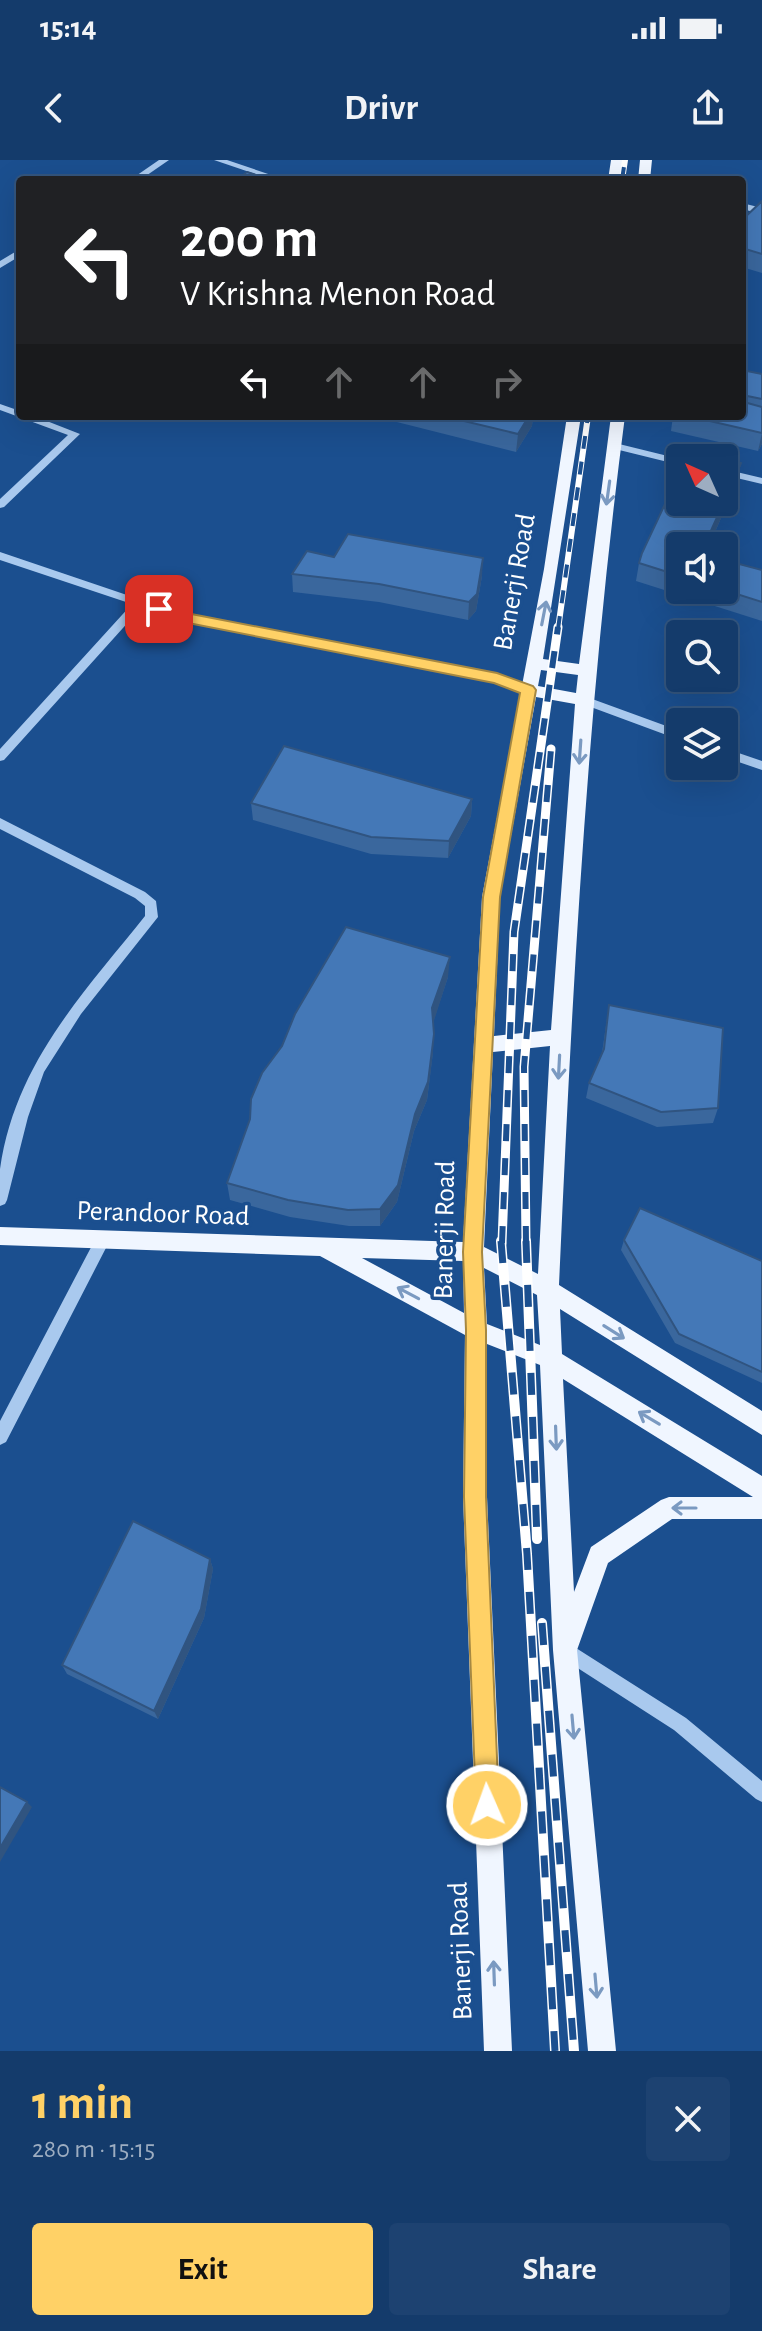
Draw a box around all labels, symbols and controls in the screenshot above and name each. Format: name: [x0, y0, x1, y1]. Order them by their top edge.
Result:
text: 15:14: [40, 13, 97, 43]
icon: back: [32, 86, 76, 130]
icon: share: [686, 86, 730, 130]
text: Drivr: [344, 90, 418, 126]
icon: left: [48, 208, 152, 312]
text: 200 m: [180, 211, 318, 267]
text: V Krishna Menon Road: [180, 276, 495, 312]
icon: left: [233, 360, 277, 404]
icon: ahead: [317, 360, 361, 404]
icon: ahead: [401, 360, 445, 404]
icon: right: [485, 360, 529, 404]
north arrow: [666, 444, 738, 516]
map controls: [666, 444, 738, 780]
one-way arrow: [600, 480, 615, 506]
street label: Banerji Road: [489, 511, 541, 653]
button: sound: [666, 532, 738, 604]
pin: [125, 575, 193, 643]
icon: arrive: [137, 587, 181, 631]
one-way arrow: [537, 601, 552, 627]
button: search: [666, 620, 738, 692]
button: layers: [666, 708, 738, 780]
one-way arrow: [572, 738, 587, 765]
one-way arrow: [551, 1053, 566, 1080]
street label: Banerji Road: [430, 1160, 460, 1300]
street label: Perandoor Road: [76, 1197, 250, 1231]
one-way arrow: [396, 1285, 420, 1300]
one-way arrow: [603, 1323, 625, 1340]
one-way arrow: [638, 1409, 661, 1425]
one-way arrow: [549, 1424, 564, 1451]
one-way arrow: [671, 1500, 698, 1516]
one-way arrow: [565, 1713, 580, 1740]
position arrow: [445, 1763, 529, 1847]
street label: Banerji Road: [445, 1881, 477, 2021]
one-way arrow: [487, 1960, 502, 1987]
one-way arrow: [589, 1972, 604, 1999]
button: close: [646, 2077, 730, 2161]
text: 1 min: [32, 2080, 133, 2128]
text: 280 m · 15:15: [32, 2136, 155, 2162]
button: Exit: [32, 2223, 373, 2315]
button: Share: [389, 2223, 730, 2315]

